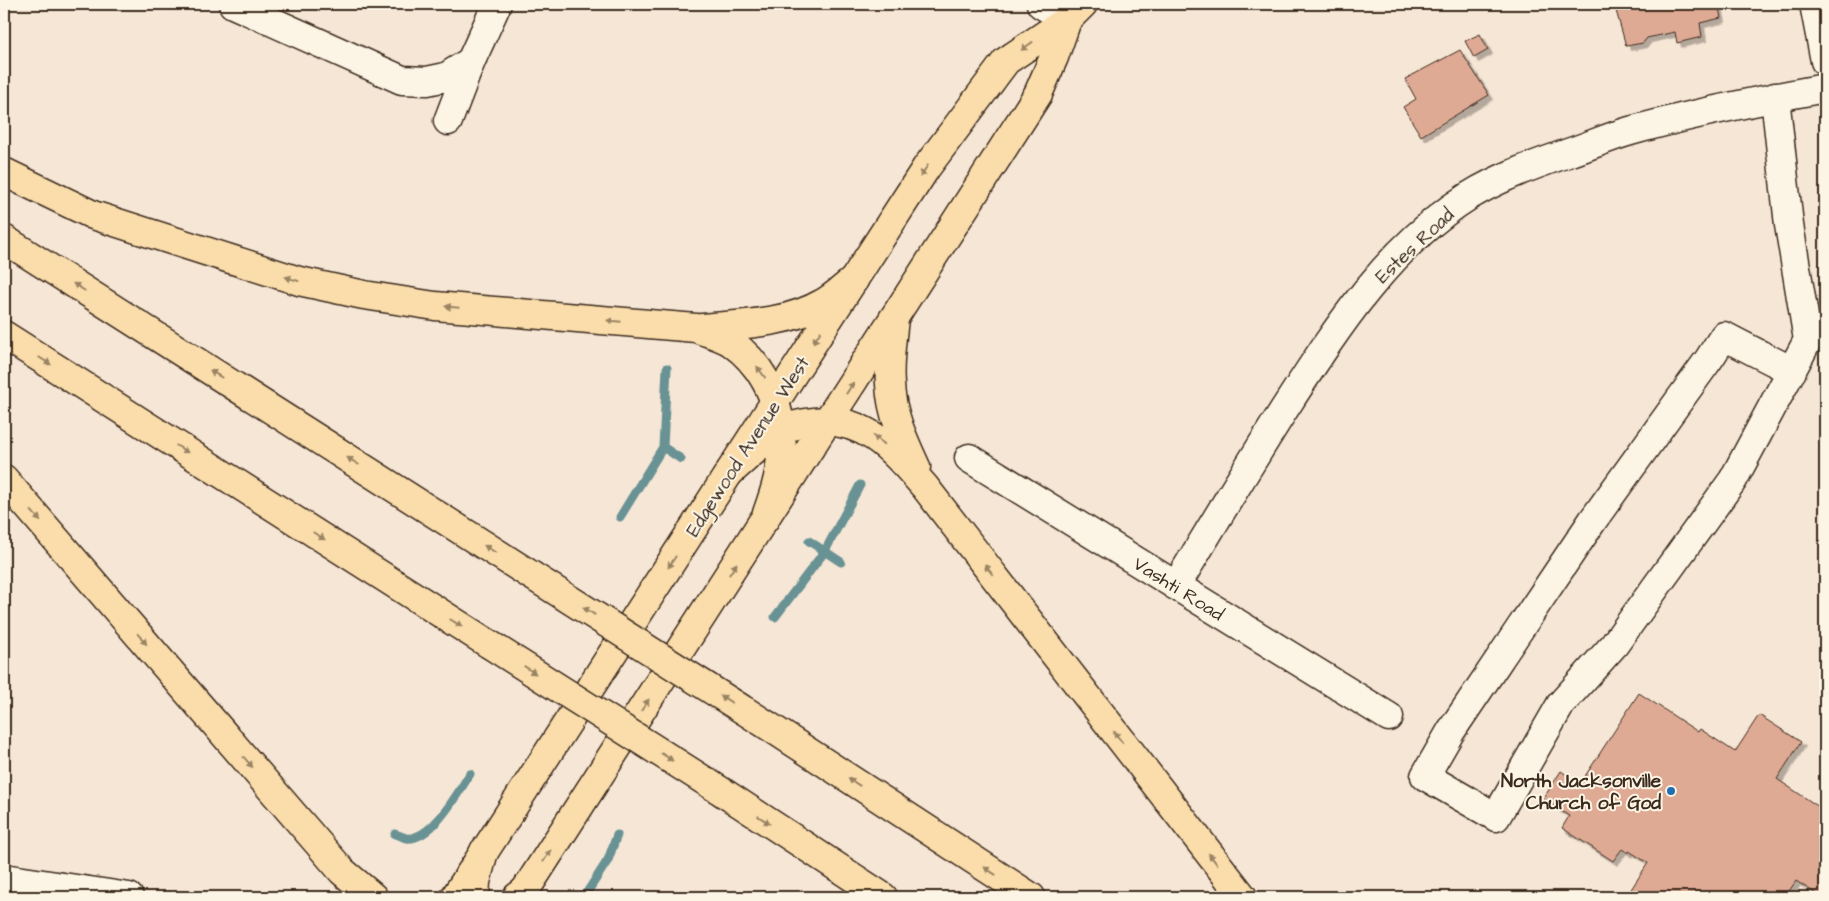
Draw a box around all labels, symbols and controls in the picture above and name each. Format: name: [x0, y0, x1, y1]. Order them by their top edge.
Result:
one-way arrow: [1020, 41, 1033, 51]
one-way arrow: [919, 165, 929, 178]
street label: Estes Road: [1369, 202, 1461, 290]
one-way arrow: [285, 274, 300, 282]
one-way arrow: [72, 282, 86, 292]
one-way arrow: [444, 303, 460, 311]
one-way arrow: [606, 317, 622, 325]
one-way arrow: [812, 331, 822, 344]
street label: Edgewood Avenue West: [680, 351, 818, 543]
one-way arrow: [38, 357, 52, 366]
one-way arrow: [755, 366, 766, 379]
one-way arrow: [209, 370, 223, 379]
one-way arrow: [845, 381, 854, 395]
one-way arrow: [873, 434, 886, 445]
one-way arrow: [175, 444, 189, 453]
one-way arrow: [347, 457, 360, 466]
one-way arrow: [30, 509, 41, 522]
one-way arrow: [312, 531, 326, 541]
one-way arrow: [484, 544, 497, 553]
street label: Vashti Road: [1128, 551, 1229, 628]
one-way arrow: [667, 555, 676, 568]
one-way arrow: [728, 562, 738, 575]
one-way arrow: [984, 564, 995, 577]
one-way arrow: [582, 607, 595, 616]
one-way arrow: [450, 618, 463, 628]
one-way arrow: [136, 632, 147, 645]
one-way arrow: [523, 665, 536, 675]
one-way arrow: [719, 694, 732, 704]
one-way arrow: [640, 698, 650, 712]
one-way arrow: [1113, 730, 1123, 744]
one-way arrow: [660, 753, 673, 762]
one-way arrow: [242, 756, 253, 769]
place label: North Jacksonville Church of God: [1501, 768, 1662, 817]
one-way arrow: [847, 777, 861, 787]
marker: North Jacksonville Church of God: [1665, 785, 1677, 797]
one-way arrow: [758, 815, 771, 825]
one-way arrow: [542, 850, 552, 863]
one-way arrow: [1207, 853, 1218, 866]
one-way arrow: [983, 866, 997, 875]

